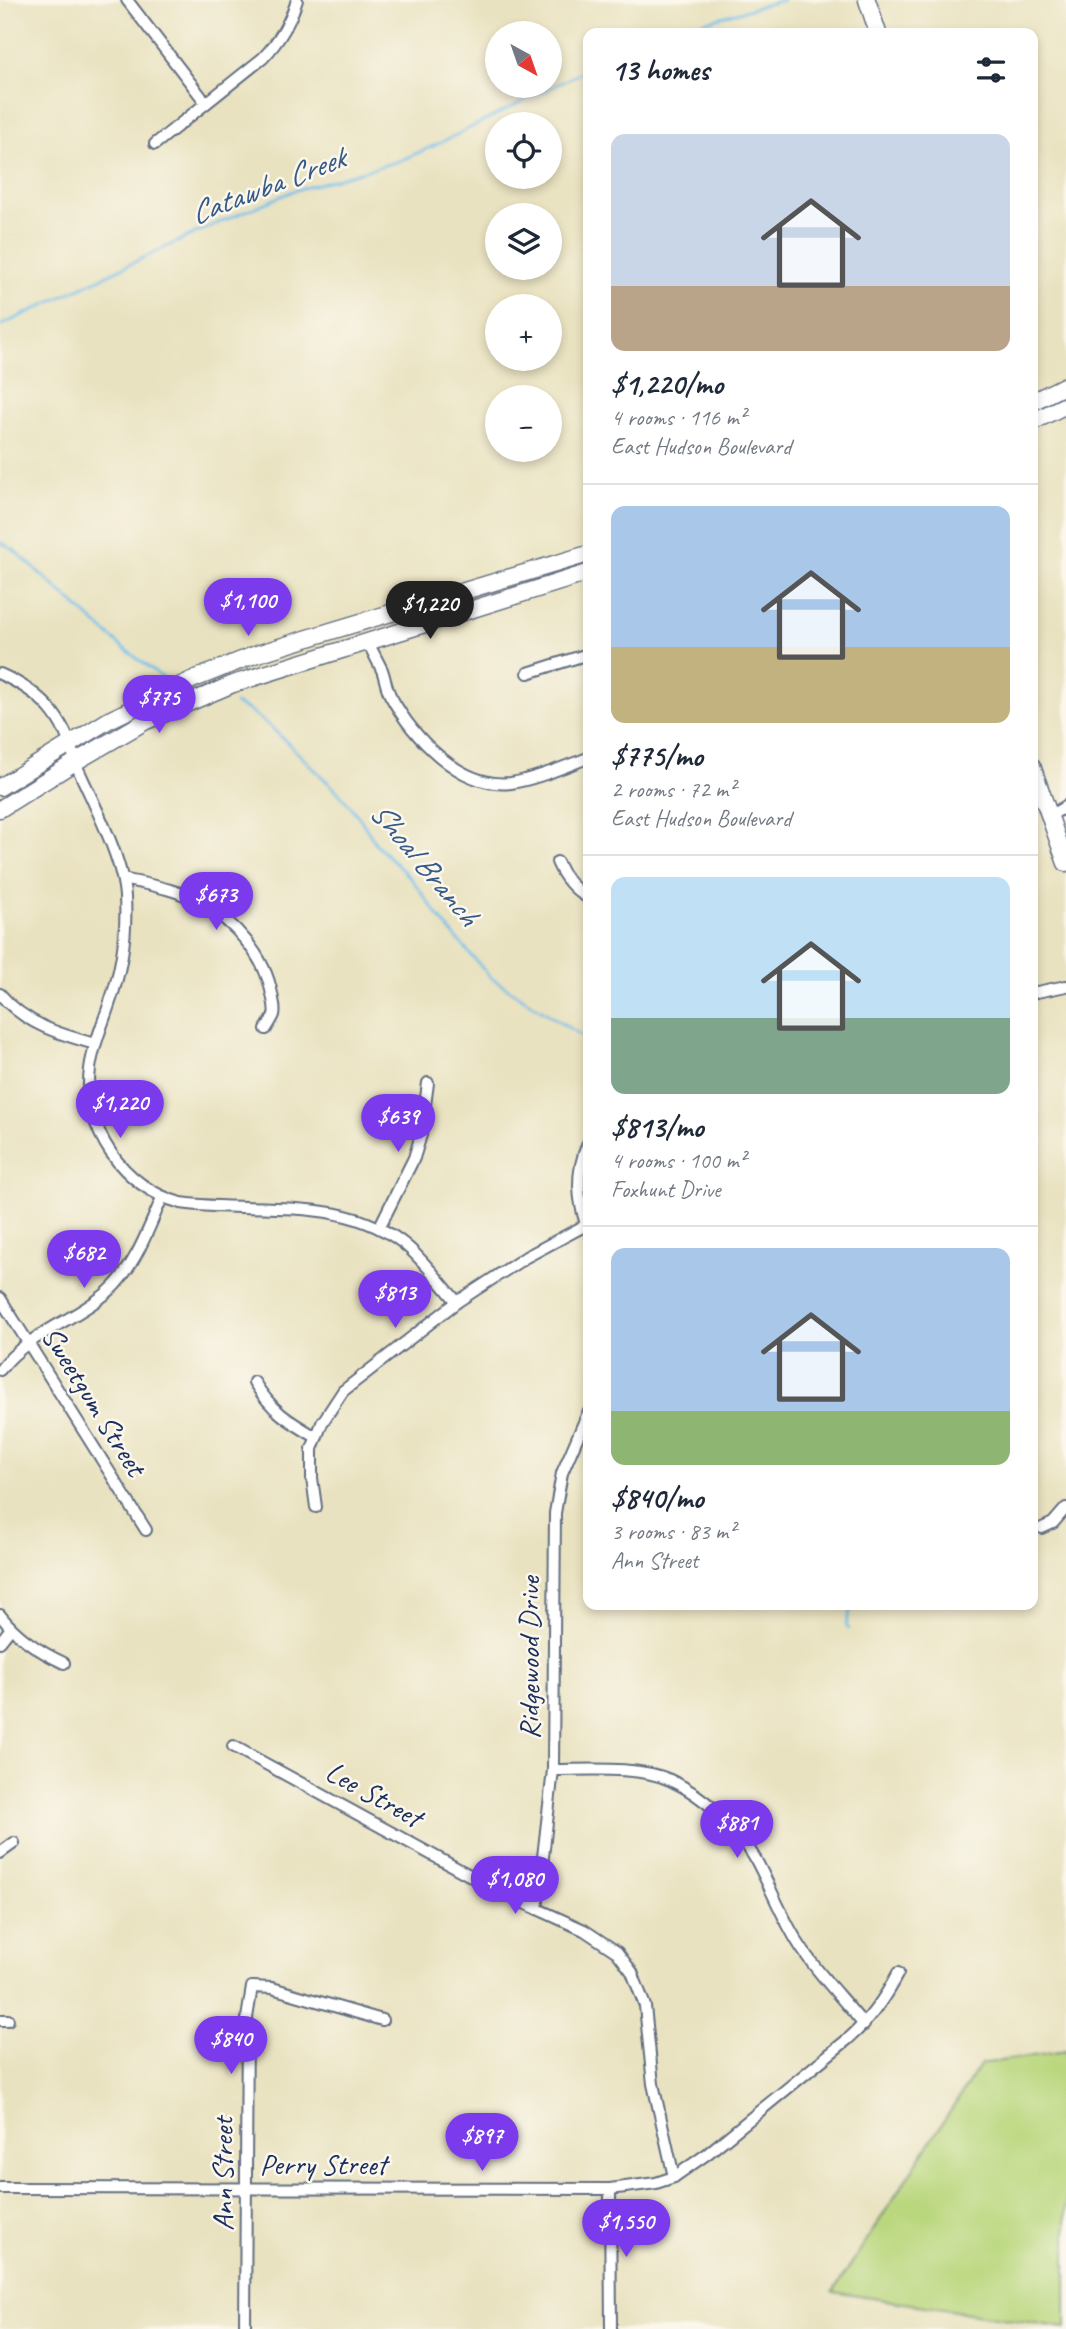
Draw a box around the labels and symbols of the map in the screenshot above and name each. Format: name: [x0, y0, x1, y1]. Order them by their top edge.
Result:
north arrow: [485, 21, 562, 98]
water label: Catawba Creek: [184, 135, 356, 234]
pin: $1,100: [191, 578, 305, 638]
pin: $1,220: [373, 582, 487, 641]
pin: $775: [118, 676, 200, 735]
water label: Shoal Branch: [361, 793, 490, 936]
pin: $673: [175, 872, 257, 932]
pin: $1,220: [63, 1080, 177, 1140]
pin: $639: [357, 1094, 439, 1154]
pin: $682: [43, 1230, 125, 1290]
pin: $813: [354, 1270, 436, 1330]
street label: Sweetgum Street: [33, 1319, 157, 1485]
street label: Ridgewood Drive: [510, 1574, 548, 1740]
street label: Lee Street: [319, 1752, 432, 1838]
pin: $881: [696, 1800, 778, 1860]
pin: $1,080: [458, 1856, 572, 1916]
pin: $840: [190, 2016, 272, 2076]
street label: Ann Street: [203, 2114, 241, 2231]
pin: $897: [441, 2114, 523, 2173]
street label: Perry Street: [260, 2145, 391, 2183]
pin: $1,550: [569, 2200, 683, 2259]

